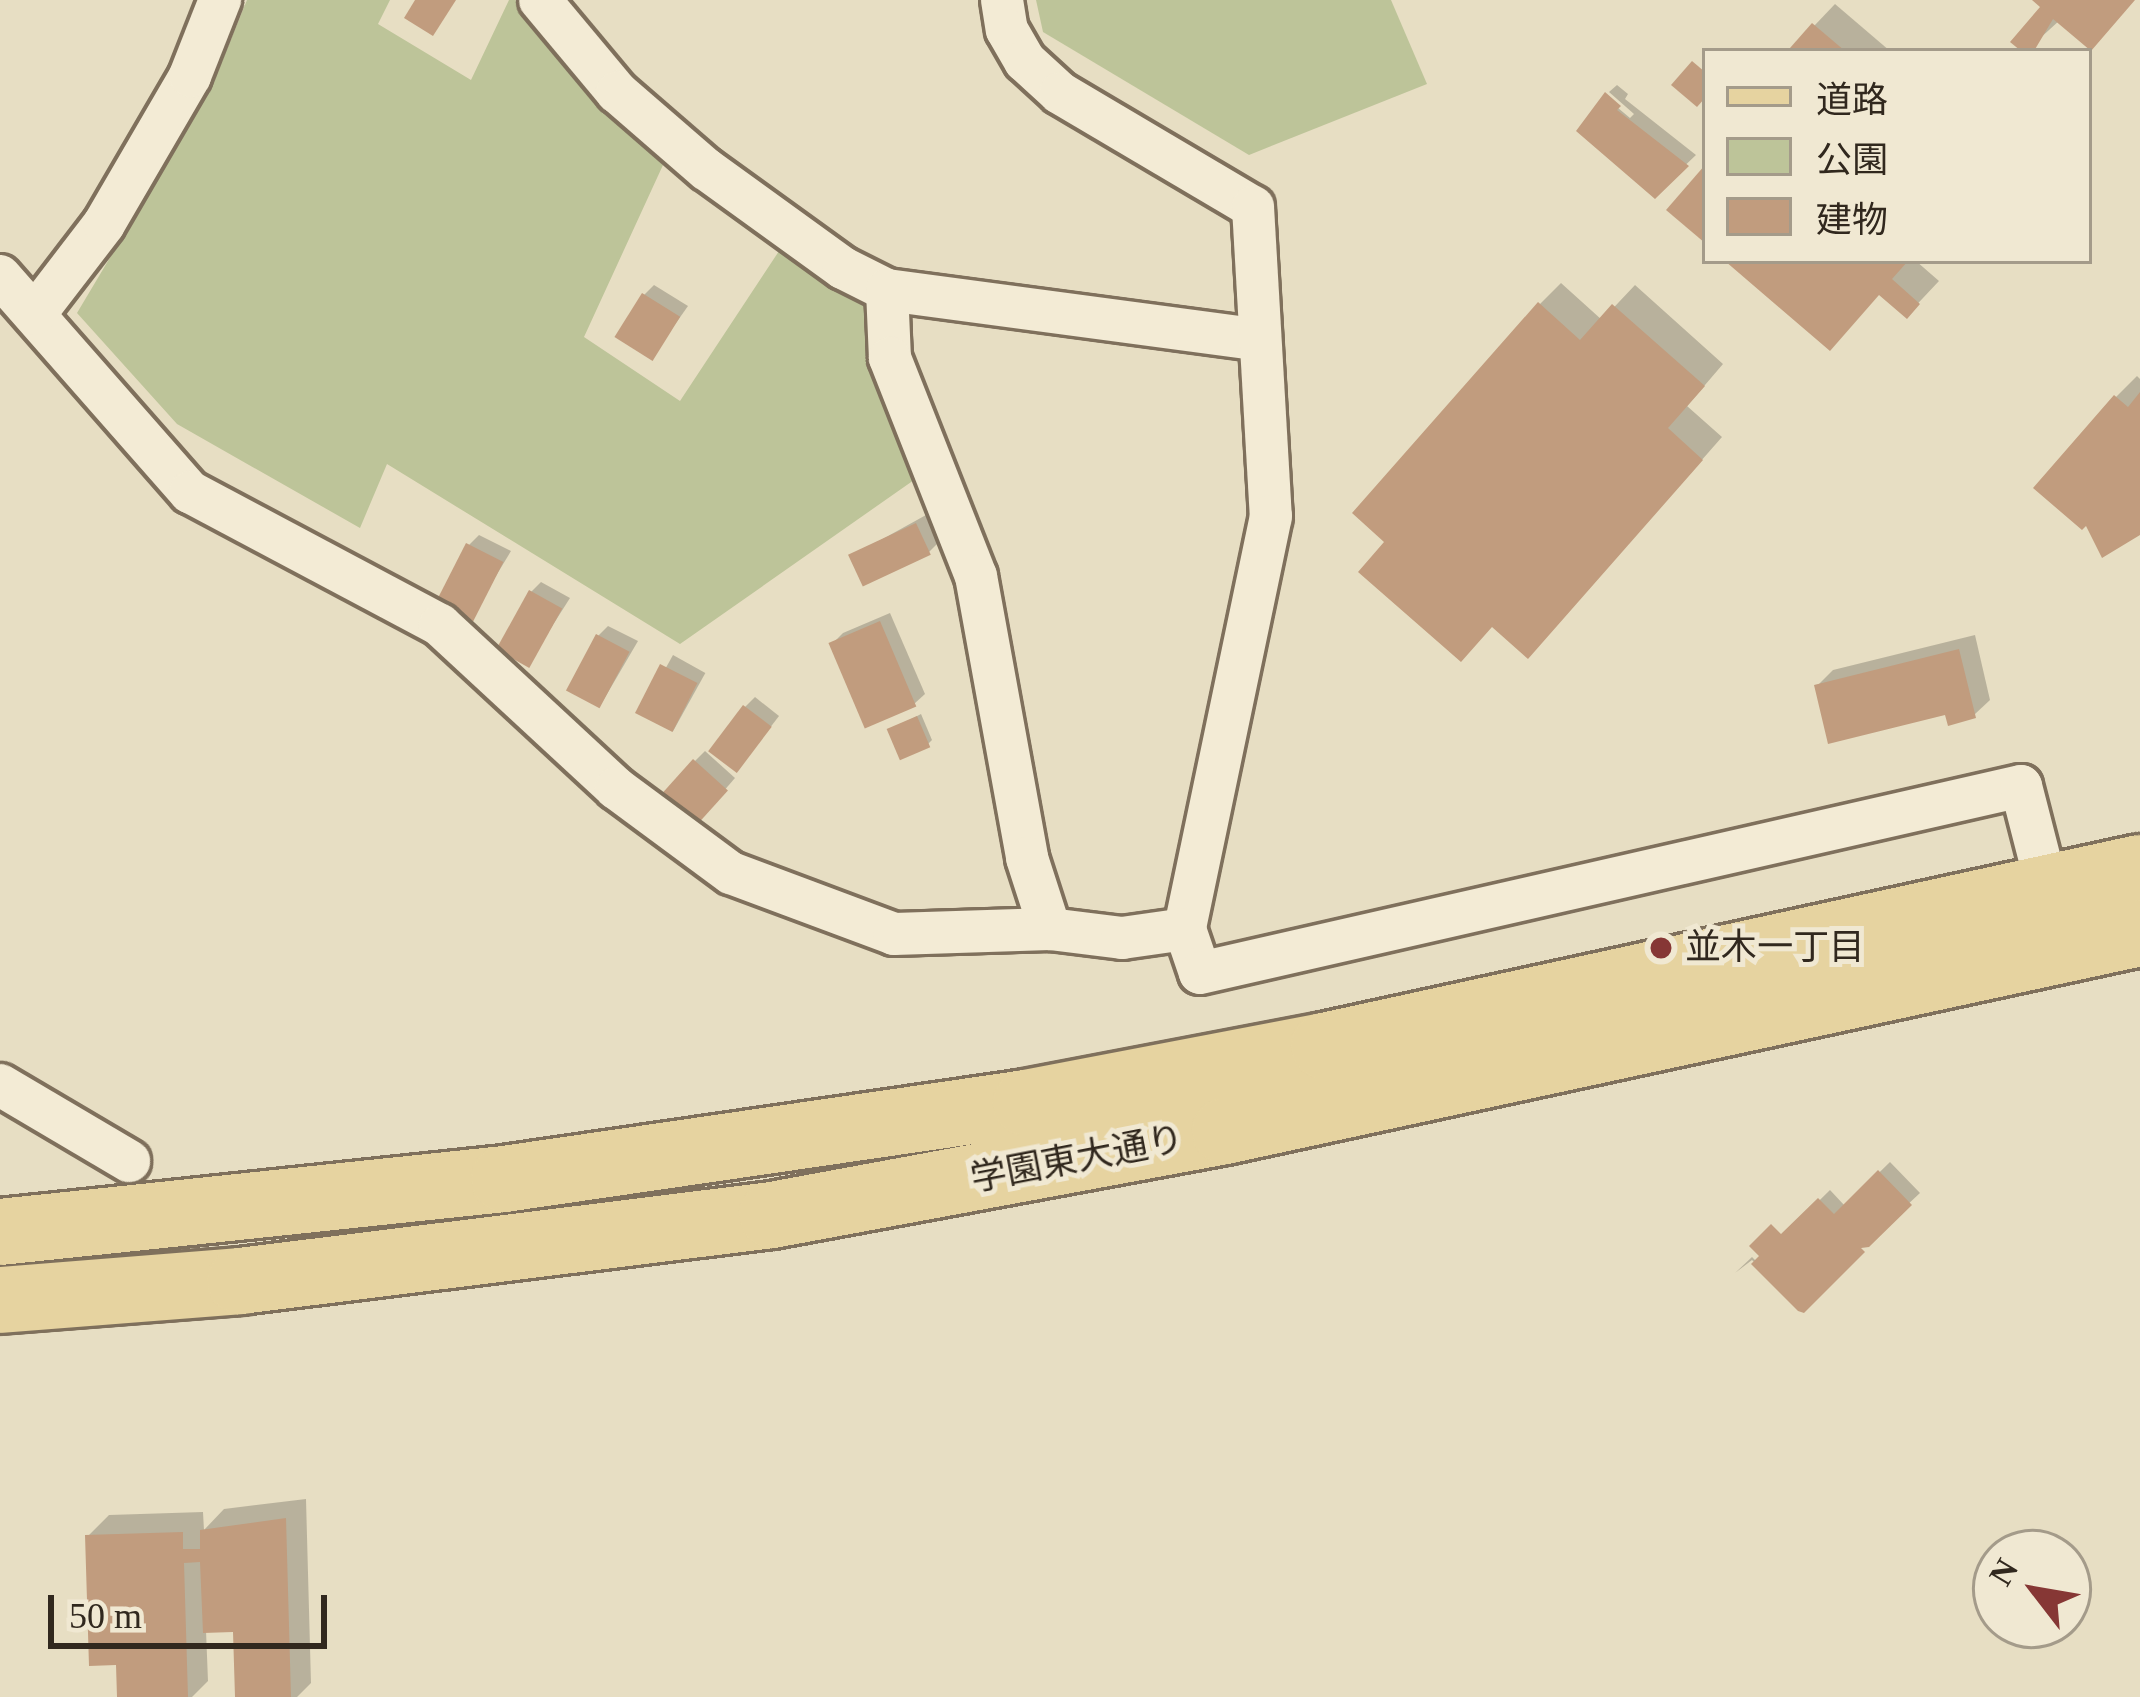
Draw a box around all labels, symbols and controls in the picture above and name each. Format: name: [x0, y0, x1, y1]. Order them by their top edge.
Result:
legend: [1702, 48, 2092, 264]
text: 道路: [1816, 80, 1888, 120]
text: 公園: [1816, 140, 1888, 180]
text: 建物: [1816, 200, 1888, 240]
place label: 並木一丁目: [1685, 926, 1865, 970]
marker: 並木一丁目: [1648, 935, 1674, 961]
street label: 学園東大通り: [967, 1117, 1187, 1201]
north arrow: [1972, 1529, 2092, 1649]
text: N: [1982, 1553, 2025, 1591]
scale bar: [54, 1571, 333, 1645]
text: 50 m: [69, 1596, 142, 1636]

